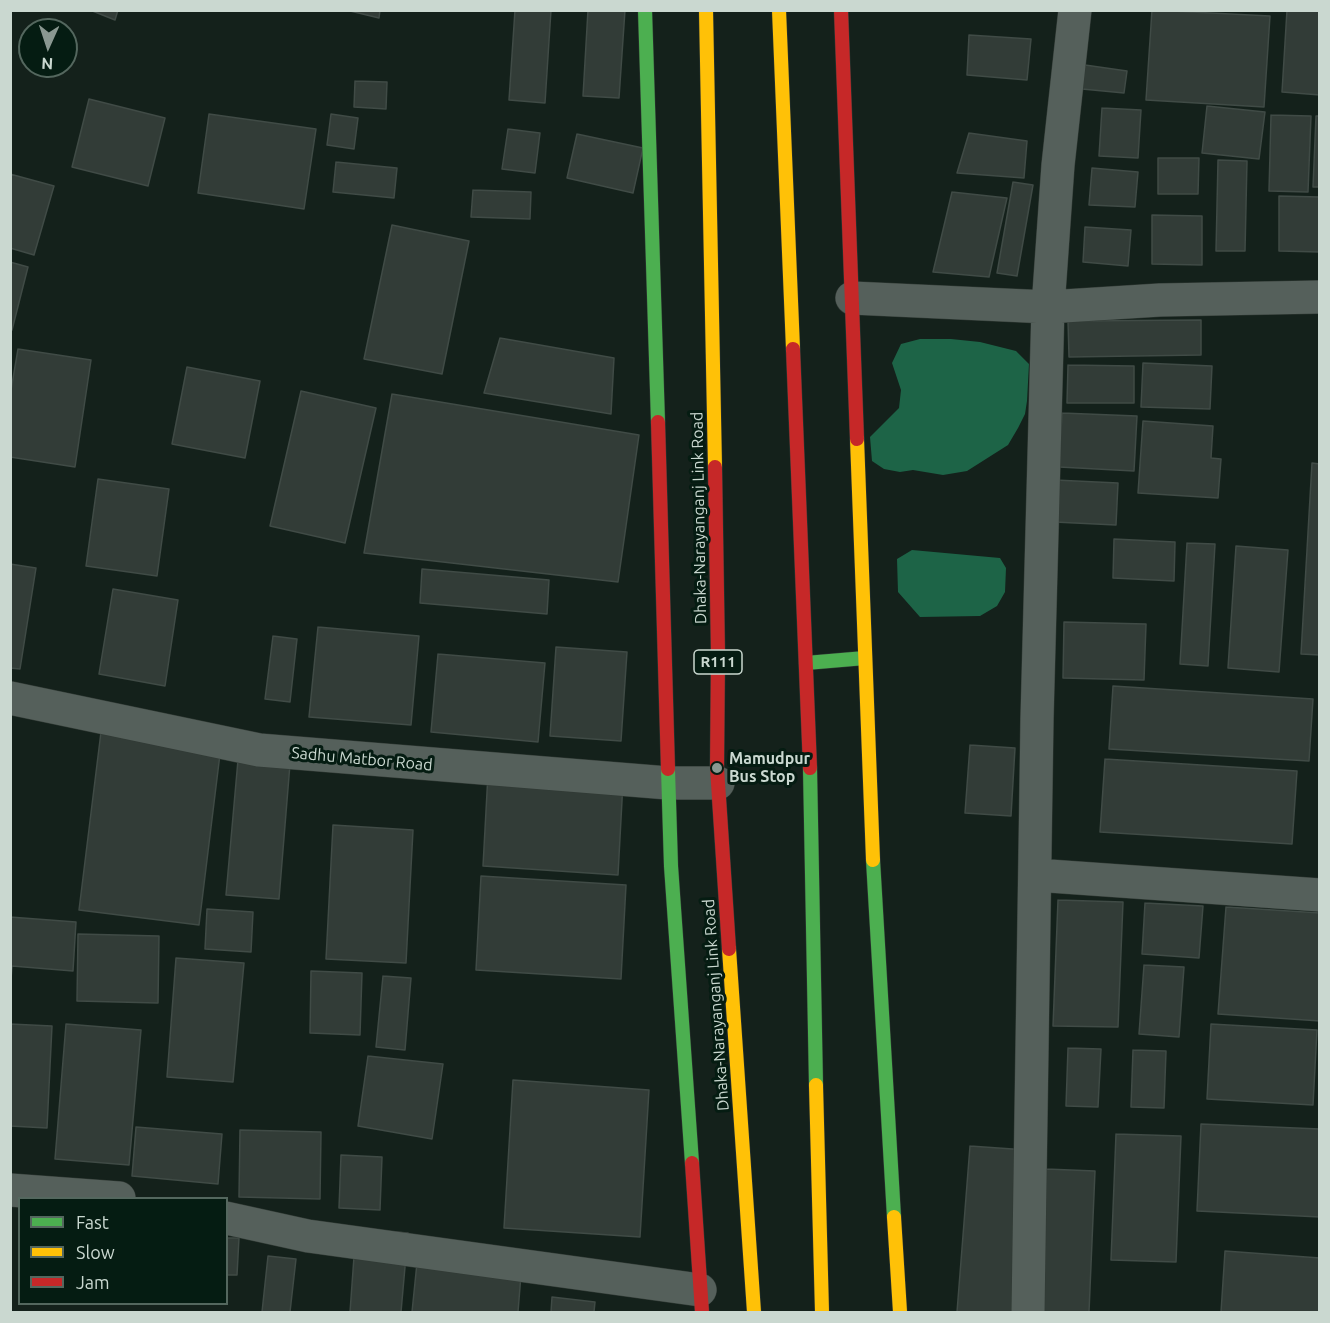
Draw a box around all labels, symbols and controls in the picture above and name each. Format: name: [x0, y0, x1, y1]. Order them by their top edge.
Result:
north arrow: [18, 18, 78, 78]
text: N: [41, 55, 54, 73]
street label: Dhaka-Narayanganj Link Road: [688, 412, 710, 624]
road number: R111: [694, 650, 742, 674]
street label: Sadhu Matbor Road: [291, 743, 433, 775]
place label: Mamudpur Bus Stop: [729, 749, 810, 787]
marker: Mamudpur Bus Stop: [710, 761, 724, 775]
street label: Dhaka-Narayanganj Link Road: [699, 898, 733, 1112]
legend: [18, 1197, 228, 1305]
text: Fast: [76, 1212, 109, 1232]
text: Slow: [76, 1242, 115, 1262]
text: Jam: [76, 1272, 110, 1292]

